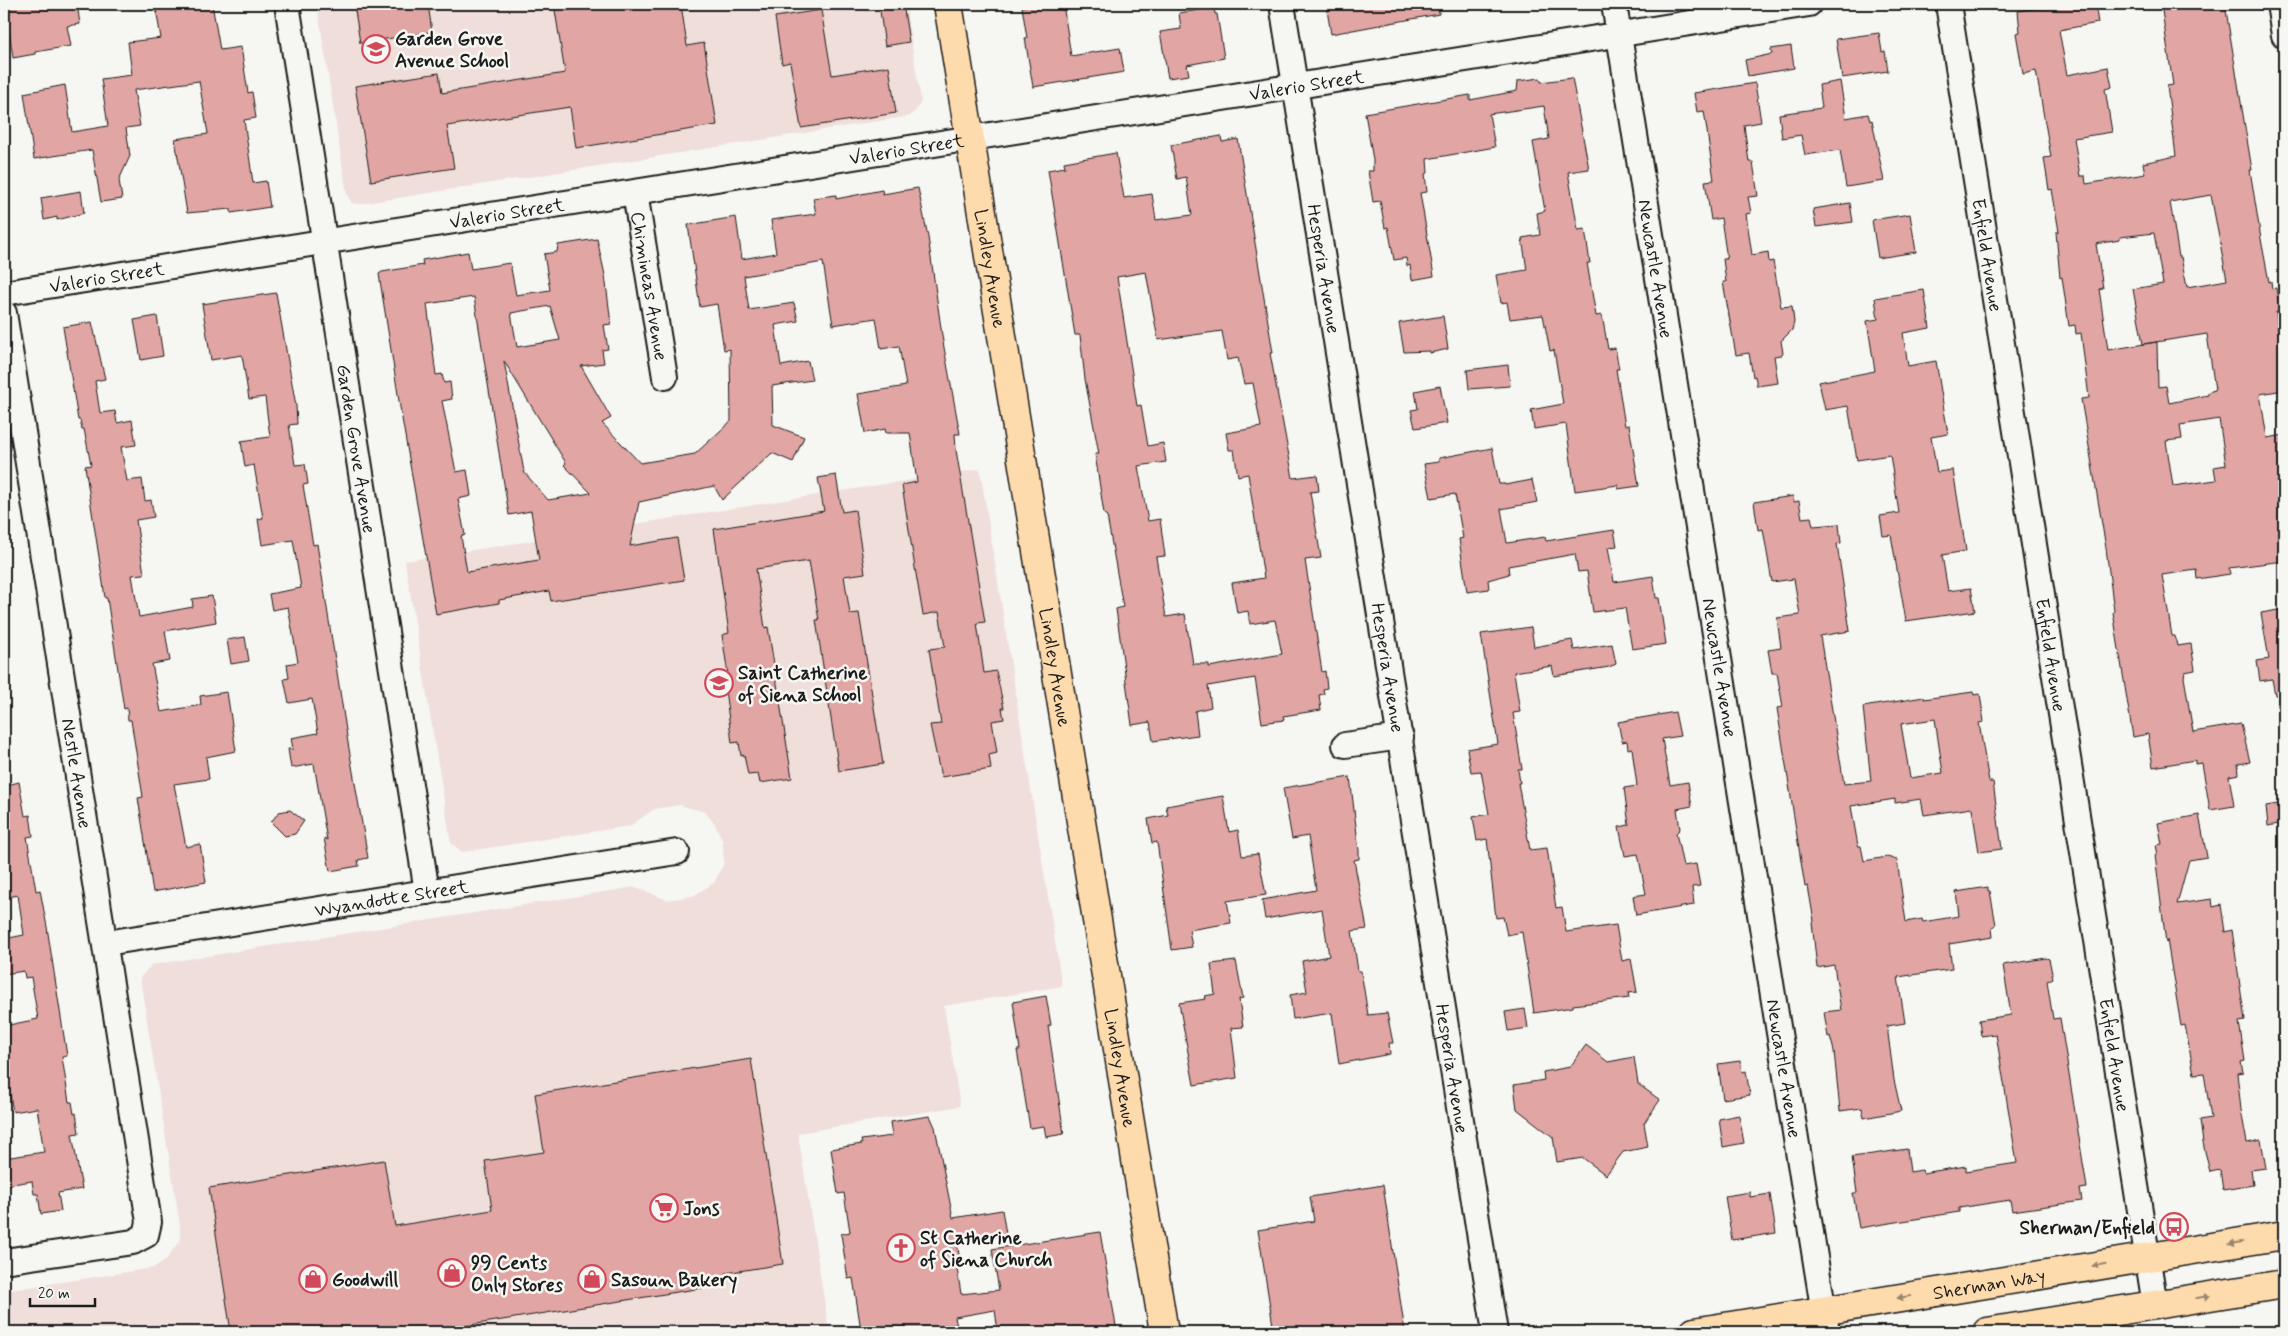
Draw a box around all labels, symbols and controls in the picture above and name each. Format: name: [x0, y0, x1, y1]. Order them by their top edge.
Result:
place label: Garden Grove Avenue School: [395, 27, 509, 74]
school or university icon: Garden Grove Avenue School: [361, 34, 391, 64]
street label: Valerio Street: [1247, 64, 1366, 107]
street label: Valerio Street: [848, 128, 966, 171]
street label: Valerio Street: [448, 192, 566, 236]
street label: Enfield Avenue: [1965, 197, 2008, 314]
street label: Newcastle Avenue: [1632, 198, 1678, 340]
street label: Hesperia Avenue: [1300, 202, 1346, 335]
street label: Lindley Avenue: [968, 207, 1012, 330]
street label: Chimineas Avenue: [624, 210, 673, 362]
street label: Valerio Street: [48, 257, 166, 300]
street label: Garden Grove Avenue: [330, 363, 381, 535]
street label: Newcastle Avenue: [1695, 596, 1742, 739]
street label: Enfield Avenue: [2029, 597, 2071, 714]
street label: Hesperia Avenue: [1364, 601, 1410, 734]
street label: Lindley Avenue: [1032, 606, 1076, 729]
place label: Saint Catherine of Siena School: [738, 661, 867, 708]
school or university icon: Saint Catherine of Siena School: [704, 668, 734, 698]
street label: Nestle Avenue: [55, 717, 97, 830]
street label: Wyandotte Street: [313, 874, 470, 924]
street label: Newcastle Avenue: [1760, 997, 1807, 1140]
street label: Enfield Avenue: [2092, 997, 2135, 1114]
street label: Hesperia Avenue: [1429, 1002, 1474, 1135]
street label: Lindley Avenue: [1098, 1007, 1142, 1130]
supermarket icon: Jons: [649, 1193, 679, 1223]
place label: Jons: [683, 1197, 720, 1222]
bus stop icon: Sherman/Enfield: [2159, 1212, 2189, 1242]
place label: Sherman/Enfield: [2019, 1216, 2155, 1241]
place label: St Catherine of Siena Church: [920, 1226, 1053, 1273]
church icon: St Catherine of Siena Church: [886, 1233, 916, 1263]
one-way arrow: [2228, 1239, 2244, 1247]
place label: 99 Cents Only Stores: [471, 1251, 564, 1298]
shop icon: 99 Cents Only Stores: [437, 1258, 467, 1288]
one-way arrow: [2090, 1262, 2106, 1270]
street label: Sherman Way: [1931, 1263, 2048, 1307]
shop icon: Goodwill: [298, 1264, 328, 1294]
shop icon: Sasoun Bakery: [577, 1264, 607, 1294]
place label: Goodwill: [332, 1268, 399, 1293]
place label: Sasoun Bakery: [611, 1268, 737, 1294]
scale bar: [30, 1276, 95, 1308]
text: 20 m: [38, 1284, 70, 1304]
one-way arrow: [1895, 1293, 1911, 1301]
one-way arrow: [2195, 1293, 2211, 1301]

